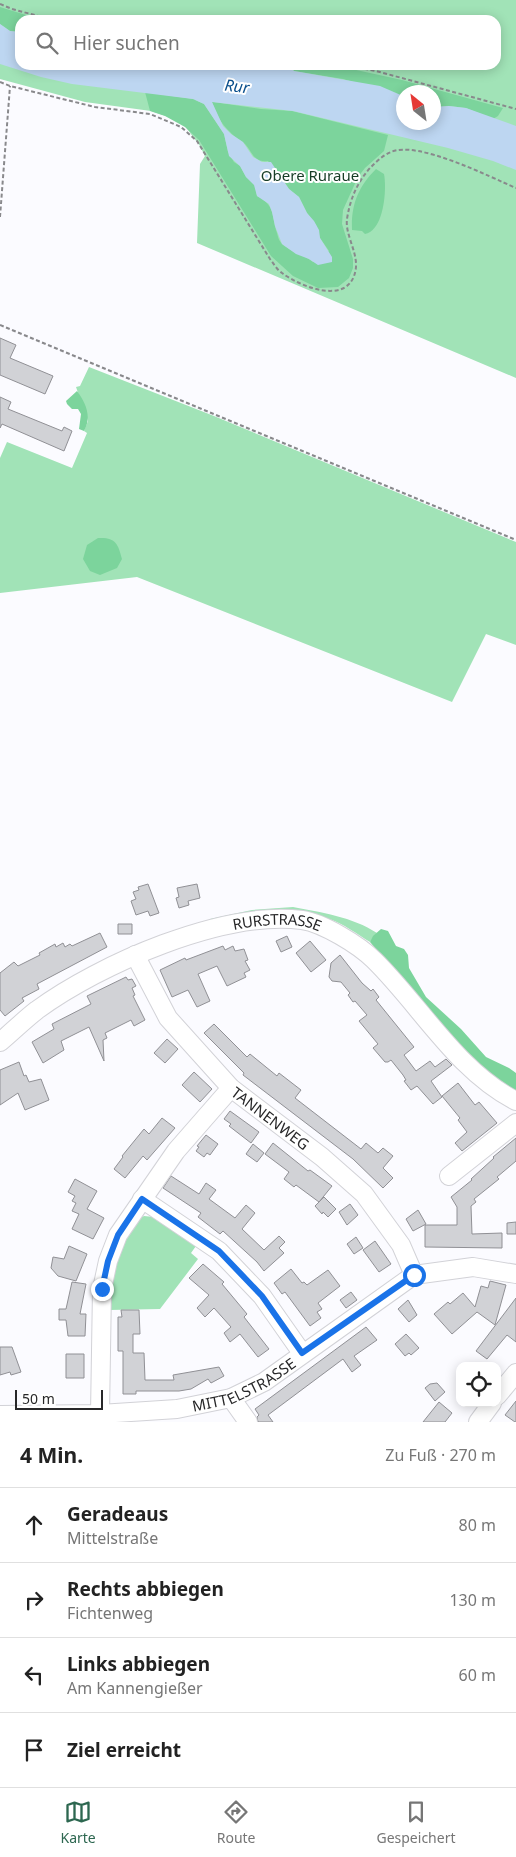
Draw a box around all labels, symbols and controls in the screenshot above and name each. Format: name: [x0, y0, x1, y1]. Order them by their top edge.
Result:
search box: [15, 15, 501, 70]
icon: search: [33, 29, 61, 57]
text: Hier suchen: [73, 30, 180, 56]
water label: Rur: [223, 74, 251, 99]
north arrow: [396, 85, 441, 130]
park label: Obere Ruraue: [261, 165, 359, 185]
street label: RURSTRASSE: [231, 909, 325, 935]
street label: TANNENWEG: [228, 1082, 314, 1154]
route start: [403, 1264, 426, 1287]
route end: [91, 1278, 114, 1301]
street label: MITTELSTRASSE: [190, 1353, 299, 1416]
map controls: [456, 1362, 501, 1407]
button: locate: [456, 1362, 501, 1407]
scale bar: [15, 1387, 102, 1410]
text: 50 m: [22, 1389, 55, 1408]
text: 4 Min.: [20, 1441, 83, 1469]
text: Zu Fuß · 270 m: [385, 1444, 496, 1466]
text: Geradeaus: [67, 1501, 168, 1527]
icon: ahead: [20, 1511, 48, 1539]
text: 80 m: [459, 1514, 496, 1536]
text: Mittelstraße: [67, 1527, 158, 1549]
text: Rechts abbiegen: [67, 1576, 224, 1602]
icon: right: [20, 1586, 48, 1614]
text: 130 m: [449, 1589, 496, 1611]
text: Fichtenweg: [67, 1602, 153, 1624]
text: Links abbiegen: [67, 1651, 210, 1677]
icon: left: [20, 1661, 48, 1689]
text: 60 m: [459, 1664, 496, 1686]
text: Am Kannengießer: [67, 1677, 203, 1699]
icon: arrive: [20, 1736, 48, 1764]
text: Ziel erreicht: [67, 1737, 181, 1763]
tab: Karte: [60, 1798, 96, 1847]
tab: Route: [217, 1798, 256, 1847]
tab: Gespeichert: [376, 1798, 456, 1847]

